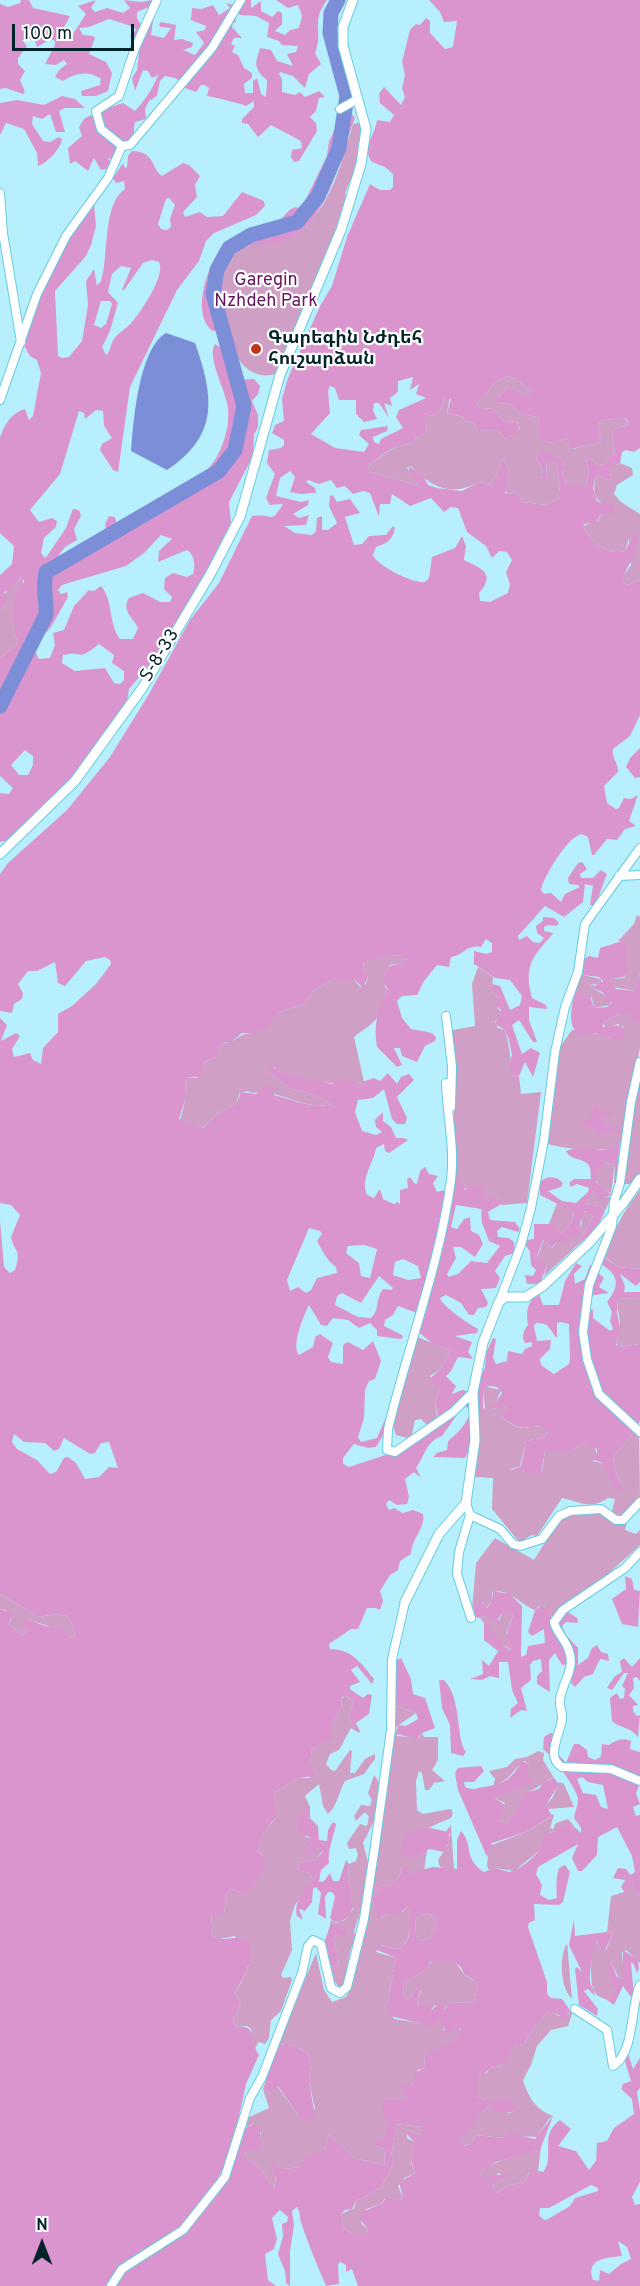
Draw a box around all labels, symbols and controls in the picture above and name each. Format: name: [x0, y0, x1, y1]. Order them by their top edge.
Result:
scale bar: [15, 12, 136, 50]
text: 100 m: [23, 23, 72, 46]
park label: Garegin Nzhdeh Park: [214, 270, 318, 312]
place label: Գարեգին Նժդեհ հուշարձան: [268, 328, 422, 370]
marker: Գարեգին Նժդեհ հուշարձան: [249, 342, 263, 356]
street label: Տ-8-33: [137, 626, 185, 686]
north arrow: [12, 2214, 72, 2274]
text: N: [36, 2216, 48, 2236]

